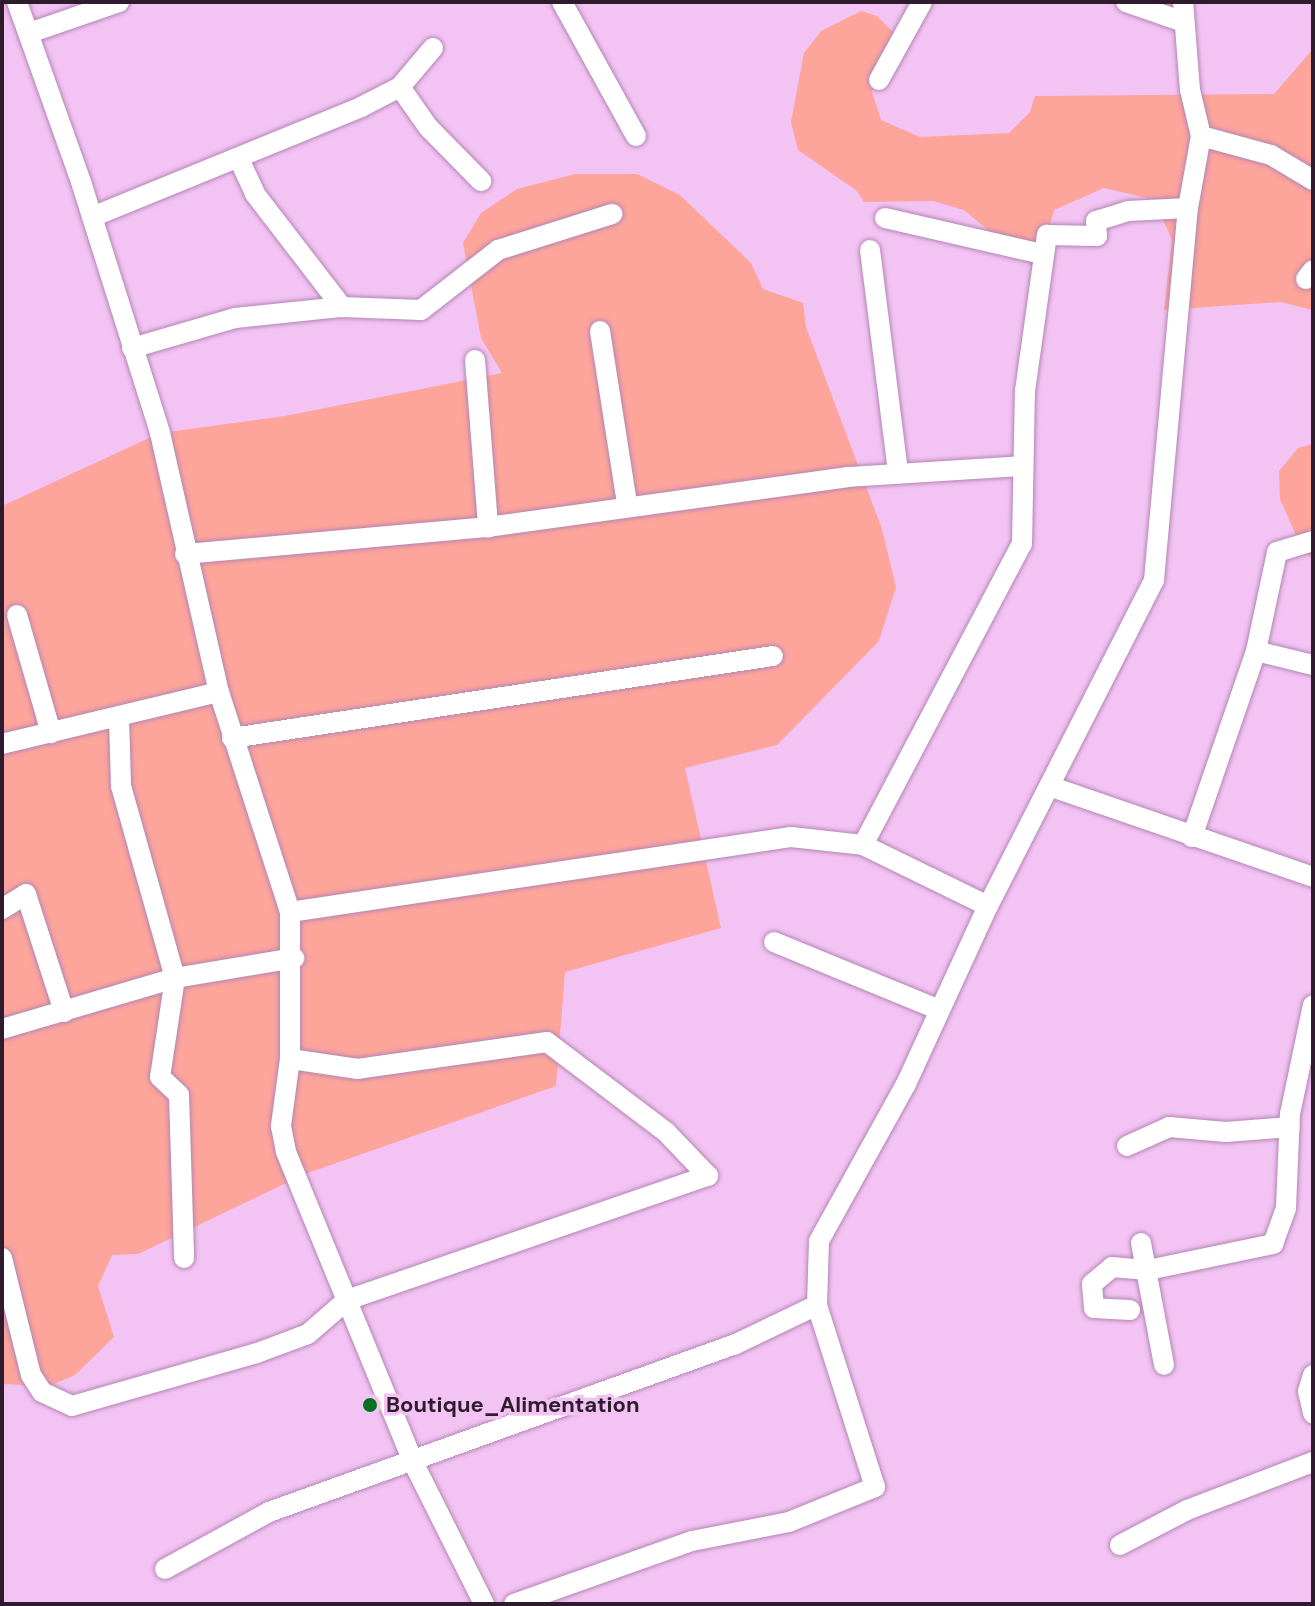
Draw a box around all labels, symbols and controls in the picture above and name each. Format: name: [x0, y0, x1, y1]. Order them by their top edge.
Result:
place label: Boutique_Alimentation: [386, 1392, 640, 1418]
marker: Boutique_Alimentation: [361, 1396, 379, 1414]

